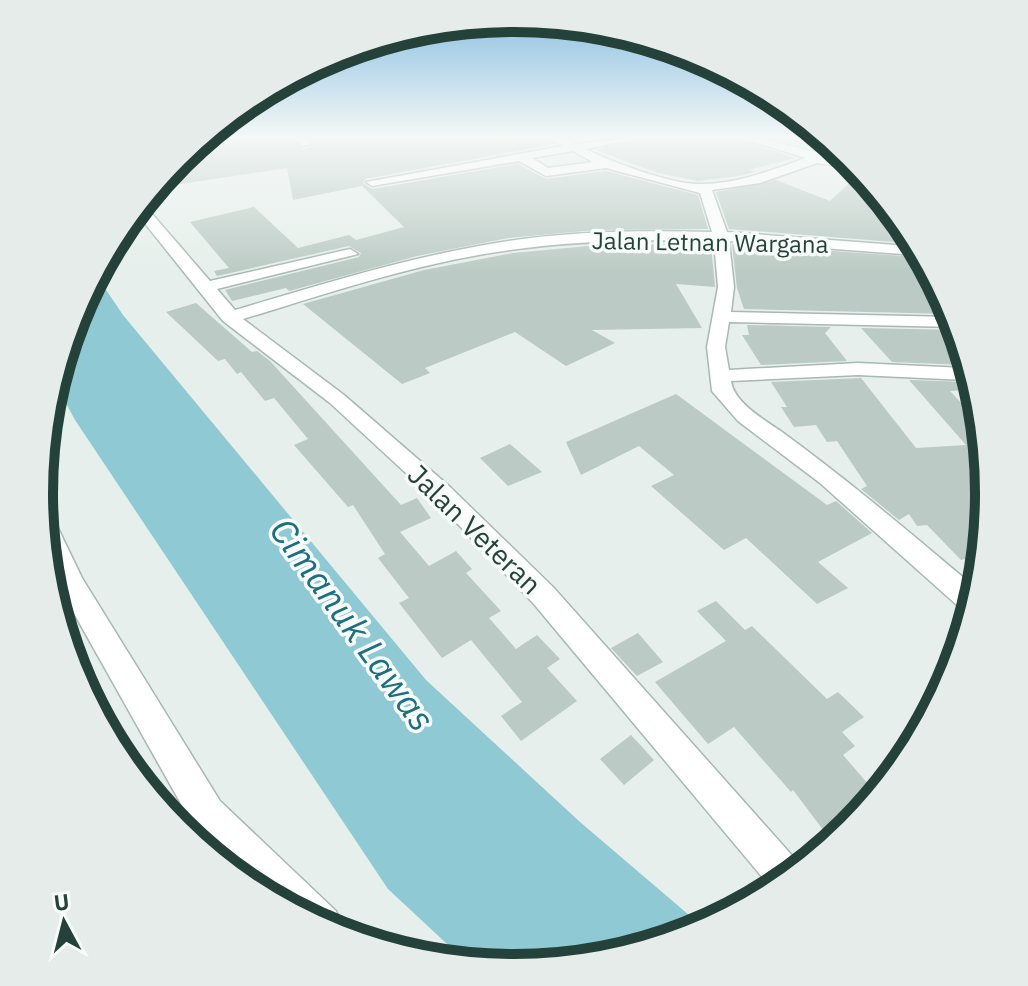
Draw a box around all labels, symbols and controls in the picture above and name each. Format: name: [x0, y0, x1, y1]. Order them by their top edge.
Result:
street label: Jalan Letnan Wargana: [591, 224, 829, 260]
street label: Jalan Veteran: [400, 456, 550, 602]
water label: Cimanuk Lawas: [260, 508, 446, 740]
north arrow: [24, 882, 104, 962]
text: U: [52, 886, 71, 917]

